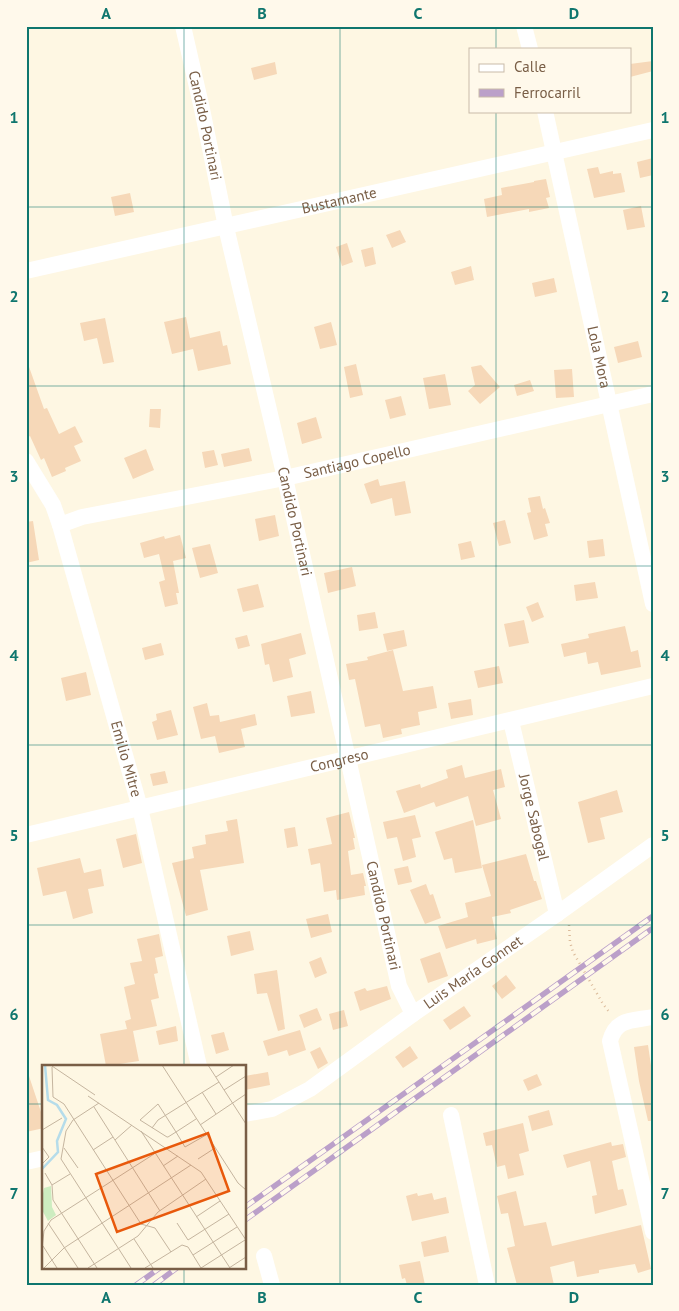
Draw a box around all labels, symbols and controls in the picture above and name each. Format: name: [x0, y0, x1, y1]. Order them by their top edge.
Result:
text: A: [101, 3, 111, 23]
text: B: [257, 3, 267, 23]
text: C: [414, 3, 423, 23]
text: D: [569, 3, 579, 23]
legend: [469, 48, 632, 112]
text: Calle: [514, 57, 546, 76]
street label: Candido Portinari: [185, 69, 226, 182]
text: Ferrocarril: [514, 83, 581, 102]
text: 1: [9, 107, 19, 127]
text: 1: [660, 107, 670, 127]
street label: Bustamante: [300, 182, 378, 218]
text: 2: [9, 286, 19, 306]
text: 2: [660, 286, 670, 306]
street label: Lola Mora: [583, 324, 615, 390]
street label: Santiago Copello: [302, 440, 412, 482]
street label: Candido Portinari: [274, 465, 317, 578]
text: 3: [9, 466, 19, 486]
text: 3: [660, 466, 670, 486]
text: 4: [9, 645, 19, 665]
text: 4: [660, 645, 670, 665]
street label: Emilio Mitre: [107, 719, 146, 799]
street label: Congreso: [308, 744, 370, 776]
street label: Jorge Sabogal: [515, 771, 554, 863]
text: 5: [9, 825, 19, 845]
text: 5: [660, 825, 670, 845]
street label: Candido Portinari: [362, 859, 405, 972]
street label: Luis María Gonnet: [420, 931, 526, 1013]
text: 6: [9, 1004, 19, 1024]
text: 6: [660, 1004, 670, 1024]
inset map: [42, 1065, 246, 1268]
text: 7: [9, 1183, 19, 1203]
text: 7: [660, 1183, 670, 1203]
text: A: [101, 1287, 111, 1307]
text: B: [257, 1287, 267, 1307]
text: C: [414, 1287, 423, 1307]
text: D: [569, 1287, 579, 1307]

